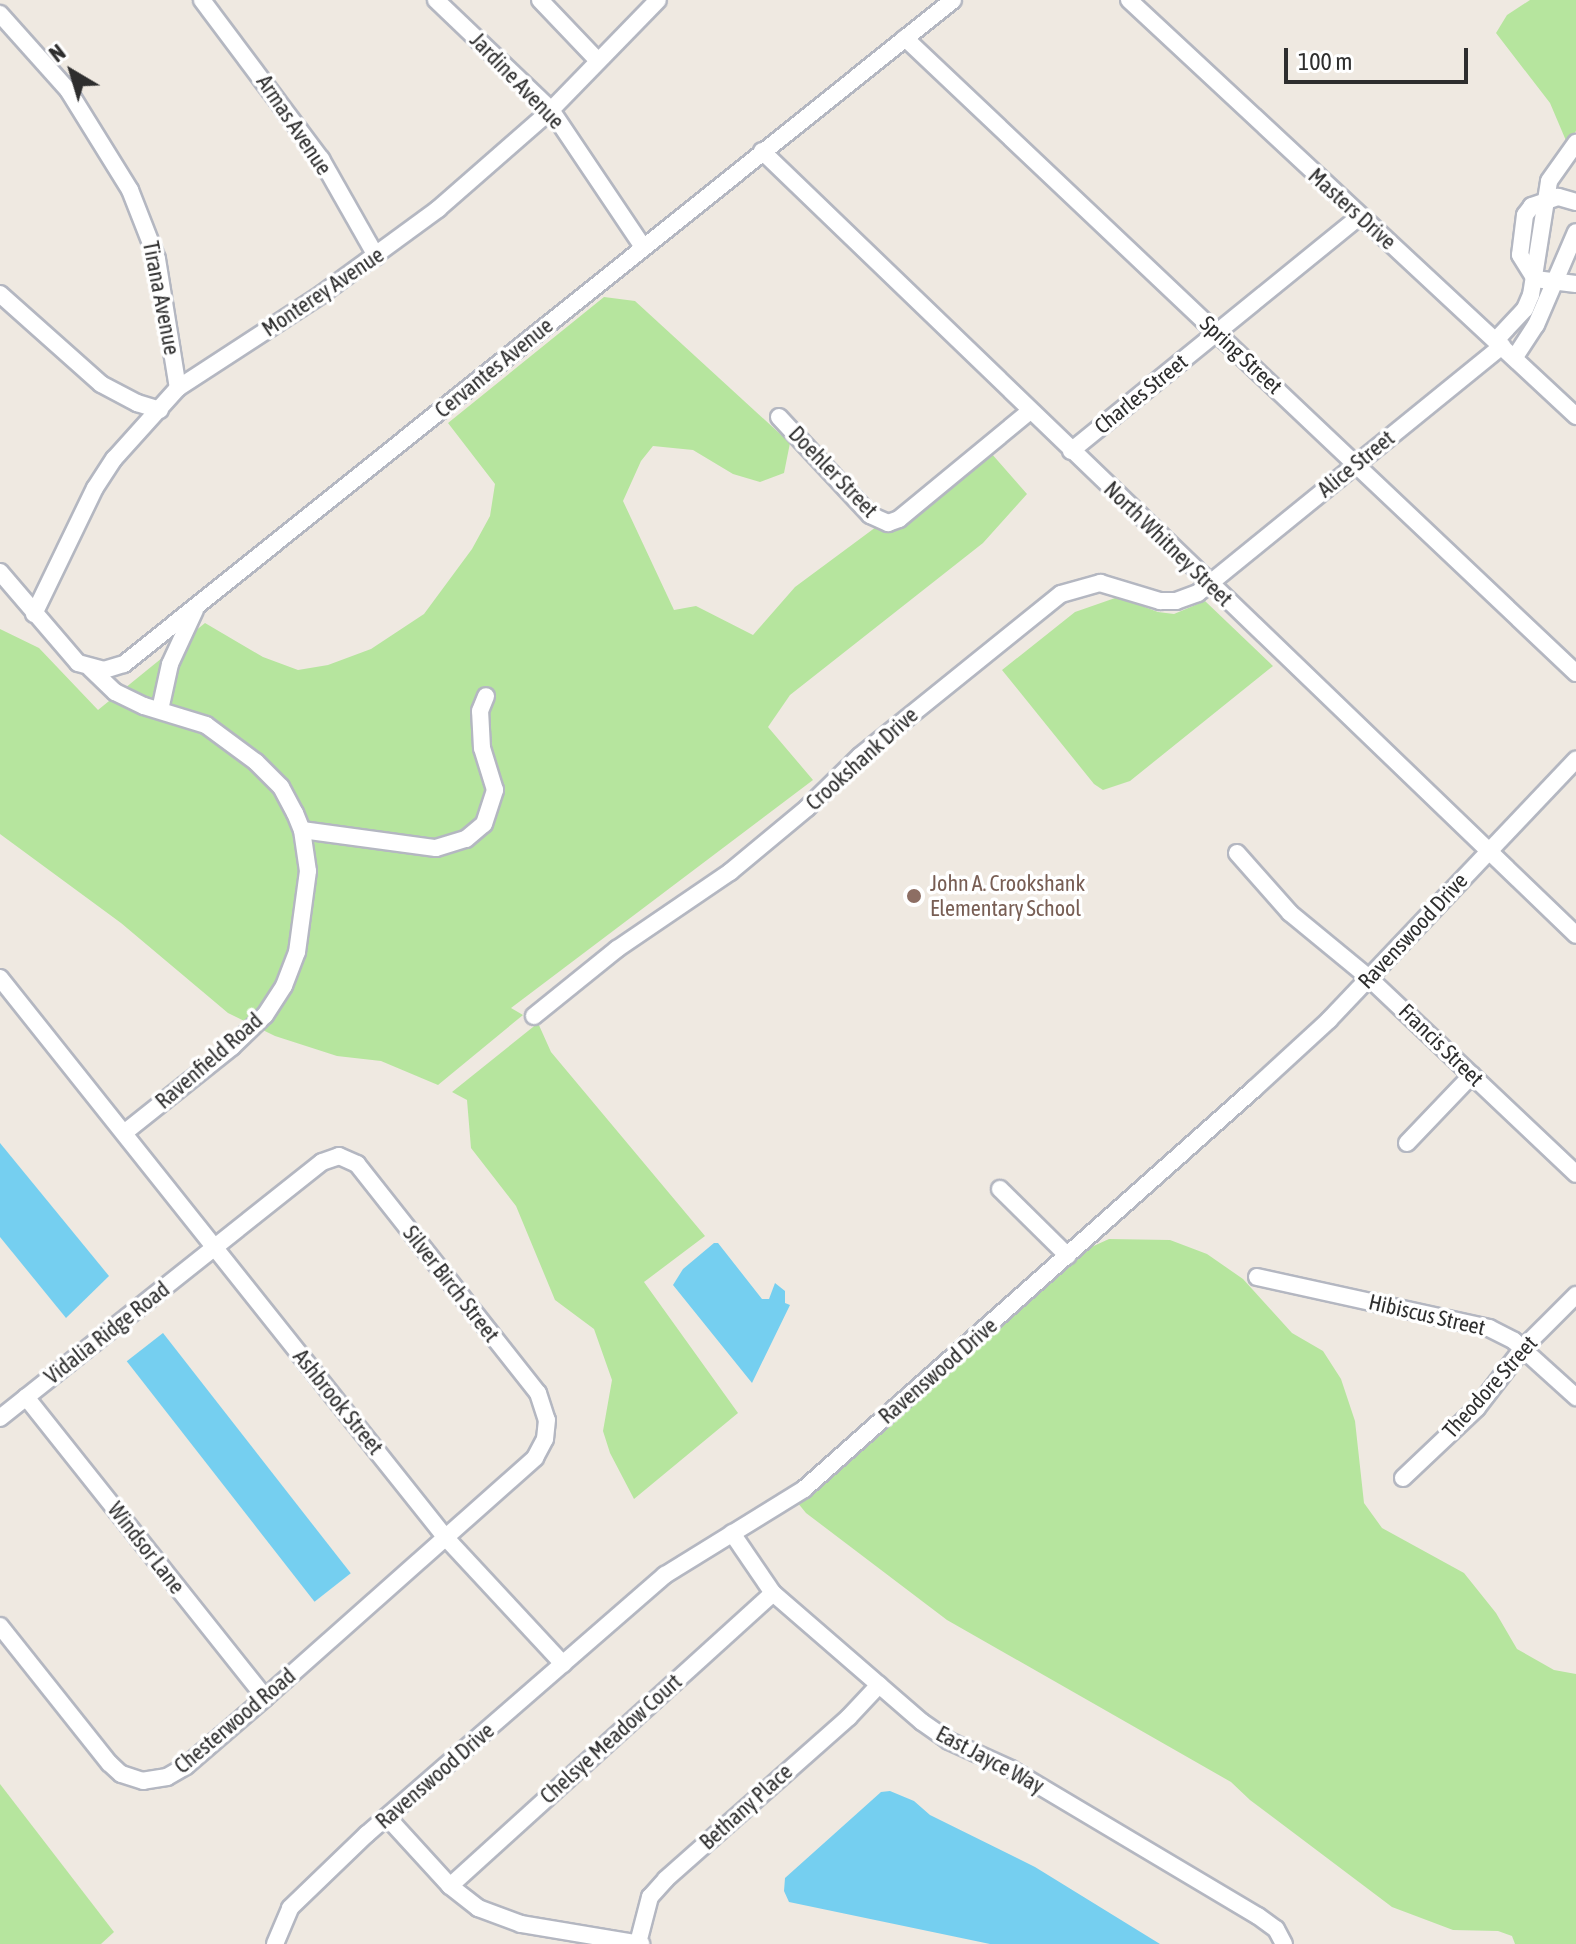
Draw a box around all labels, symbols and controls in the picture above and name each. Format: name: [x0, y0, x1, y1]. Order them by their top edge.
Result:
street label: Jardine Avenue: [464, 27, 570, 135]
north arrow: [32, 32, 112, 112]
scale bar: [1288, 32, 1472, 82]
text: N: [44, 39, 70, 67]
text: 100 m: [1298, 48, 1352, 75]
street label: Armas Avenue: [251, 70, 337, 180]
street label: Masters Drive: [1303, 163, 1401, 255]
street label: Tirana Avenue: [137, 239, 185, 357]
street label: Monterey Avenue: [257, 242, 389, 342]
street label: Spring Street: [1194, 310, 1288, 400]
street label: Cervantes Avenue: [430, 312, 558, 424]
street label: Charles Street: [1089, 349, 1193, 439]
street label: Doehler Street: [783, 421, 883, 523]
street label: Alice Street: [1312, 425, 1400, 503]
street label: North Whitney Street: [1098, 476, 1238, 612]
street label: Crookshank Drive: [801, 702, 923, 816]
street label: Ravenswood Drive: [1353, 868, 1473, 994]
place label: John A. Crookshank Elementary School: [930, 870, 1085, 922]
marker: John A. Crookshank Elementary School: [905, 887, 923, 905]
street label: Francis Street: [1393, 998, 1489, 1092]
street label: Ravenfield Road: [150, 1007, 268, 1115]
street label: Silver Birch Street: [397, 1221, 505, 1347]
street label: Vidalia Ridge Road: [39, 1276, 175, 1390]
street label: Hibiscus Street: [1366, 1289, 1488, 1341]
street label: Ravenswood Drive: [873, 1312, 1003, 1430]
street label: Theodore Street: [1437, 1330, 1543, 1444]
street label: Ashbrook Street: [288, 1344, 388, 1460]
street label: Windsor Lane: [102, 1497, 190, 1599]
street label: Chesterwood Road: [169, 1663, 301, 1779]
street label: Chelsye Meadow Court: [535, 1669, 687, 1809]
street label: Ravenswood Drive: [370, 1717, 500, 1835]
street label: East Jayce Way: [931, 1721, 1049, 1799]
street label: Bethany Place: [694, 1759, 798, 1855]

